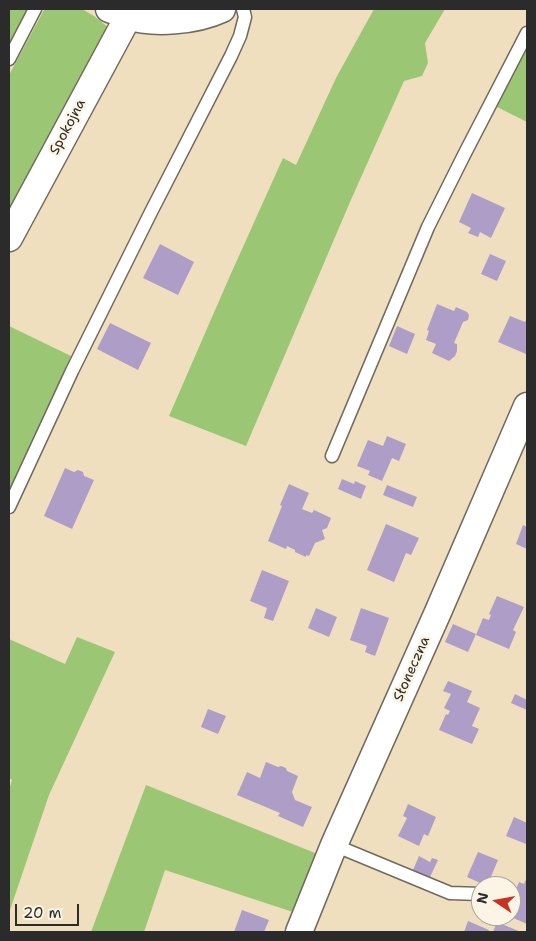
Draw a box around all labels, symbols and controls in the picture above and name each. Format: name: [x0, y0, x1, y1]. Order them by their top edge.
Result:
street label: Spokojna: [46, 96, 90, 158]
street label: Słoneczna: [390, 634, 434, 704]
north arrow: [471, 876, 521, 926]
text: N: [472, 891, 492, 905]
scale bar: [18, 894, 81, 926]
text: 20 m: [23, 903, 62, 923]

